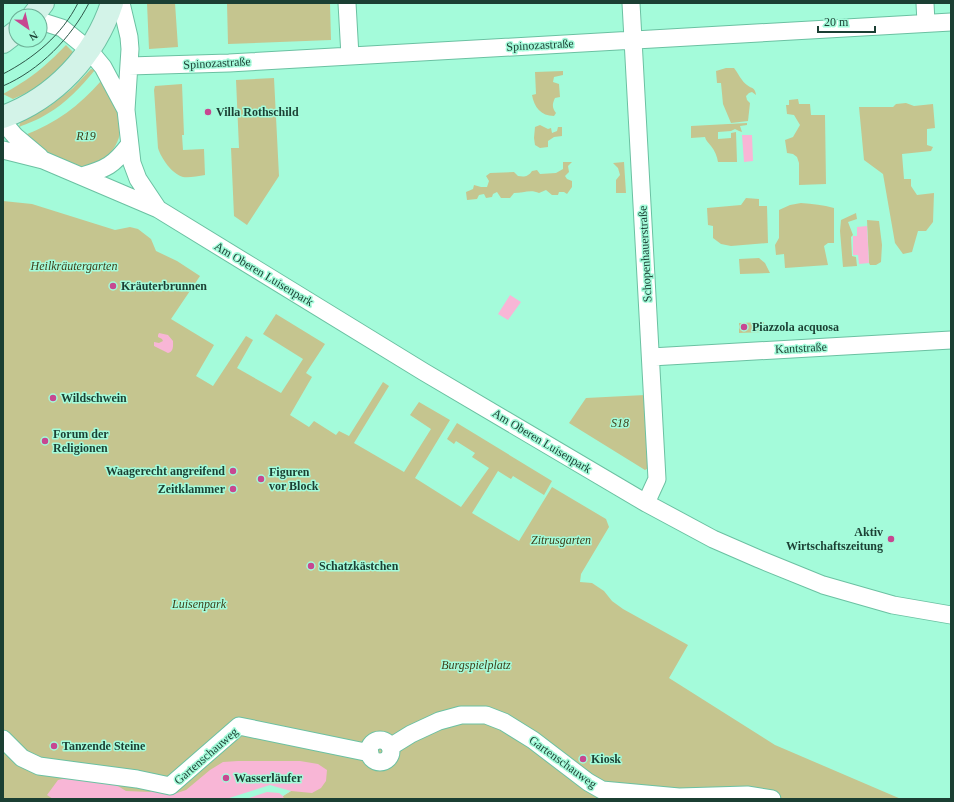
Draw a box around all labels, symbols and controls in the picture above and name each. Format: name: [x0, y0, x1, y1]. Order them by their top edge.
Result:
north arrow: [8, 8, 48, 48]
scale bar: [818, 8, 875, 34]
text: 20 m: [824, 15, 849, 29]
text: N: [27, 29, 40, 44]
street label: Spinozastraße: [506, 36, 574, 54]
street label: Spinozastraße: [183, 54, 251, 72]
place label: Villa Rothschild: [216, 105, 299, 119]
marker: Villa Rothschild: [203, 107, 213, 117]
park label: R19: [75, 129, 96, 143]
street label: Schopenhauerstraße: [635, 205, 655, 303]
street label: Am Oberen Luisenpark: [212, 239, 316, 309]
park label: Heilkräutergarten: [30, 259, 117, 273]
place label: Kräuterbrunnen: [121, 279, 207, 293]
marker: Kräuterbrunnen: [108, 281, 118, 291]
place label: Piazzola acquosa: [752, 320, 839, 334]
marker: Piazzola acquosa: [739, 322, 749, 332]
street label: Kantstraße: [775, 340, 827, 356]
place label: Wildschwein: [61, 391, 127, 405]
marker: Wildschwein: [48, 393, 58, 403]
street label: Am Oberen Luisenpark: [490, 406, 594, 476]
park label: S18: [611, 416, 629, 430]
place label: Forum der Religionen: [53, 427, 109, 455]
marker: Forum der Religionen: [40, 436, 50, 446]
place label: Waagerecht angreifend: [106, 464, 225, 478]
place label: Figuren vor Block: [269, 465, 319, 493]
marker: Waagerecht angreifend: [228, 466, 238, 476]
marker: Figuren vor Block: [256, 474, 266, 484]
place label: Zeitklammer: [158, 482, 226, 496]
marker: Zeitklammer: [228, 484, 238, 494]
place label: Aktiv Wirtschaftszeitung: [786, 525, 883, 553]
park label: Zitrusgarten: [531, 533, 591, 547]
marker: Aktiv Wirtschaftszeitung: [886, 534, 896, 544]
place label: Schatzkästchen: [319, 559, 399, 573]
marker: Schatzkästchen: [306, 561, 316, 571]
park label: Luisenpark: [171, 597, 227, 611]
park label: Burgspielplatz: [441, 658, 511, 672]
street label: Gartenschauweg: [171, 724, 241, 788]
street label: Gartenschauweg: [527, 733, 599, 791]
place label: Tanzende Steine: [62, 739, 146, 753]
marker: Tanzende Steine: [49, 741, 59, 751]
place label: Kiosk: [591, 752, 621, 766]
marker: Kiosk: [578, 754, 588, 764]
place label: Wasserläufer: [234, 771, 303, 785]
marker: Wasserläufer: [221, 773, 231, 783]

